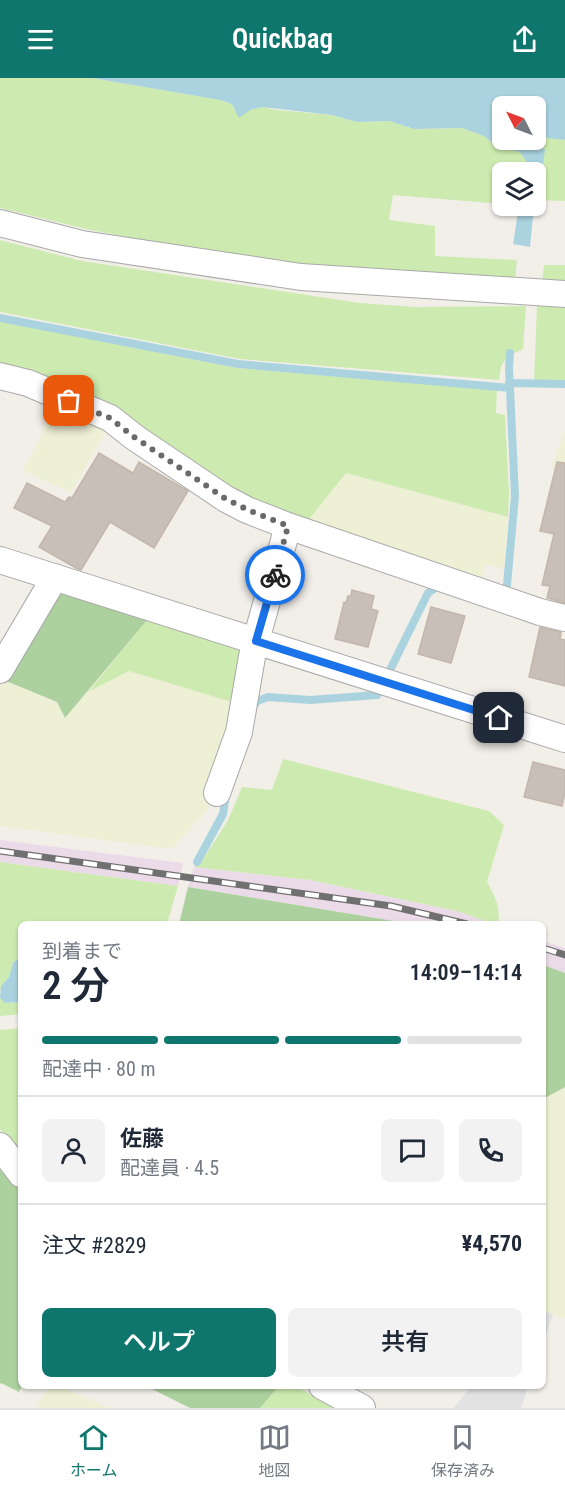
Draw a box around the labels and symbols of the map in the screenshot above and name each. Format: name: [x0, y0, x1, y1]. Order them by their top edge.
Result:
north arrow: [492, 96, 546, 150]
pin: [43, 375, 94, 426]
courier: [245, 545, 305, 605]
pin: [473, 692, 524, 743]

